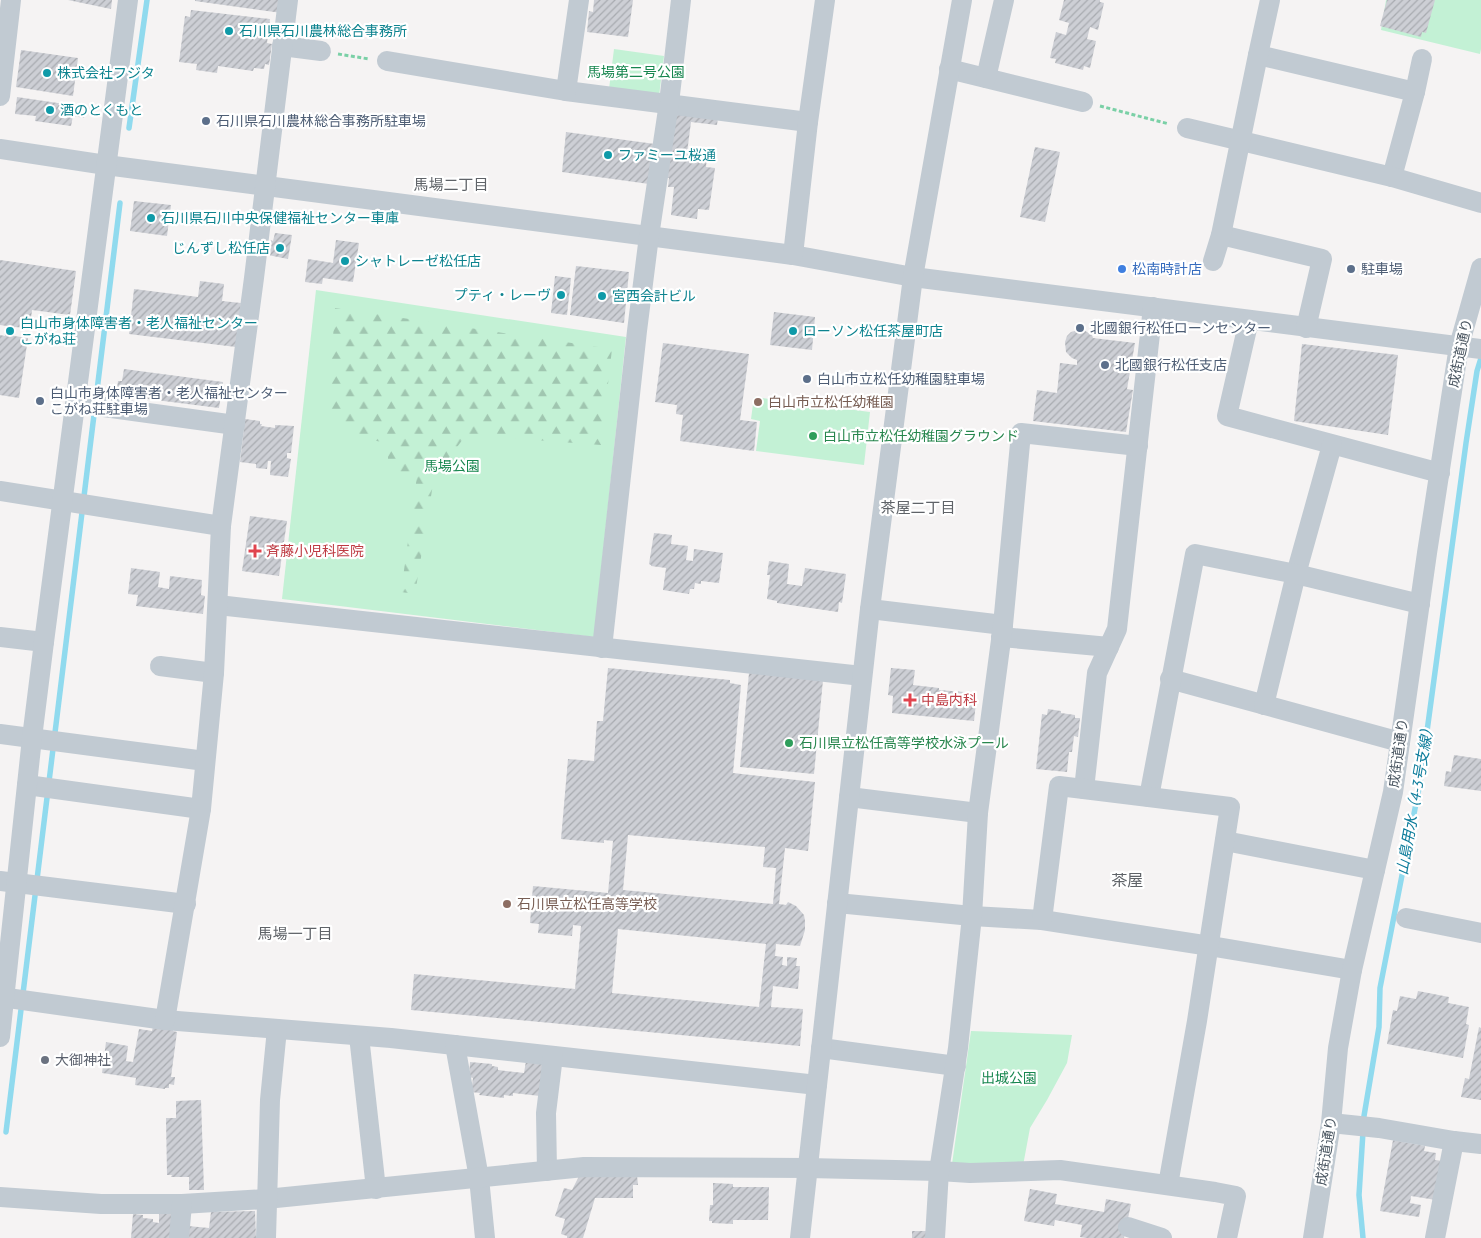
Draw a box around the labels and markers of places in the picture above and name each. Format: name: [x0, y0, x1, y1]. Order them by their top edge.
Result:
place label: 石川県石川農林総合事務所: [239, 22, 407, 40]
marker: 石川県石川農林総合事務所: [223, 25, 235, 37]
place label: 株式会社フジタ: [57, 64, 155, 82]
marker: 株式会社フジタ: [41, 67, 53, 79]
place label: 酒のとくもと: [60, 101, 143, 119]
marker: 酒のとくもと: [44, 104, 56, 116]
place label: 石川県石川農林総合事務所駐車場: [216, 112, 426, 130]
marker: 石川県石川農林総合事務所駐車場: [200, 115, 212, 127]
place label: ファミーユ桜通: [618, 146, 716, 164]
marker: ファミーユ桜通: [602, 149, 614, 161]
place label: 石川県石川中央保健福祉センター車庫: [161, 209, 399, 227]
marker: 石川県石川中央保健福祉センター車庫: [145, 212, 157, 224]
place label: じんずし松任店: [172, 239, 270, 257]
marker: じんずし松任店: [274, 242, 286, 254]
place label: シャトレーゼ松任店: [355, 252, 481, 270]
marker: シャトレーゼ松任店: [339, 255, 351, 267]
place label: 松南時計店: [1132, 260, 1202, 278]
place label: 駐車場: [1361, 260, 1403, 278]
marker: 松南時計店: [1116, 263, 1128, 275]
marker: 駐車場: [1345, 263, 1357, 275]
place label: プティ・レーヴ: [454, 286, 551, 304]
place label: 宮西会計ビル: [612, 287, 696, 305]
marker: プティ・レーヴ: [555, 289, 567, 301]
marker: 宮西会計ビル: [596, 290, 608, 302]
place label: 白山市身体障害者・老人福祉センター こがね荘: [20, 314, 258, 348]
place label: 北國銀行松任ローンセンター: [1090, 319, 1271, 337]
place label: ローソン松任茶屋町店: [803, 322, 943, 340]
marker: 北國銀行松任ローンセンター: [1074, 322, 1086, 334]
marker: 白山市身体障害者・老人福祉センター こがね荘: [4, 325, 16, 337]
marker: ローソン松任茶屋町店: [787, 325, 799, 337]
place label: 北國銀行松任支店: [1115, 356, 1227, 374]
marker: 北國銀行松任支店: [1099, 359, 1111, 371]
place label: 白山市立松任幼稚園駐車場: [817, 370, 985, 388]
marker: 白山市立松任幼稚園駐車場: [801, 373, 813, 385]
place label: 白山市身体障害者・老人福祉センター こがね荘駐車場: [50, 384, 288, 418]
place label: 白山市立松任幼稚園: [768, 393, 894, 411]
marker: 白山市身体障害者・老人福祉センター こがね荘駐車場: [34, 395, 46, 407]
marker: 白山市立松任幼稚園: [752, 396, 764, 408]
place label: 白山市立松任幼稚園グラウンド: [823, 427, 1019, 445]
marker: 白山市立松任幼稚園グラウンド: [807, 430, 819, 442]
place label: 斉藤小児科医院: [266, 542, 364, 560]
marker: 斉藤小児科医院: [248, 544, 262, 558]
place label: 中島内科: [921, 691, 977, 709]
marker: 中島内科: [903, 693, 917, 707]
place label: 石川県立松任高等学校水泳プール: [799, 734, 1009, 752]
marker: 石川県立松任高等学校水泳プール: [783, 737, 795, 749]
place label: 石川県立松任高等学校: [517, 895, 657, 913]
marker: 石川県立松任高等学校: [501, 898, 513, 910]
place label: 大御神社: [55, 1051, 111, 1069]
marker: 大御神社: [39, 1054, 51, 1066]

